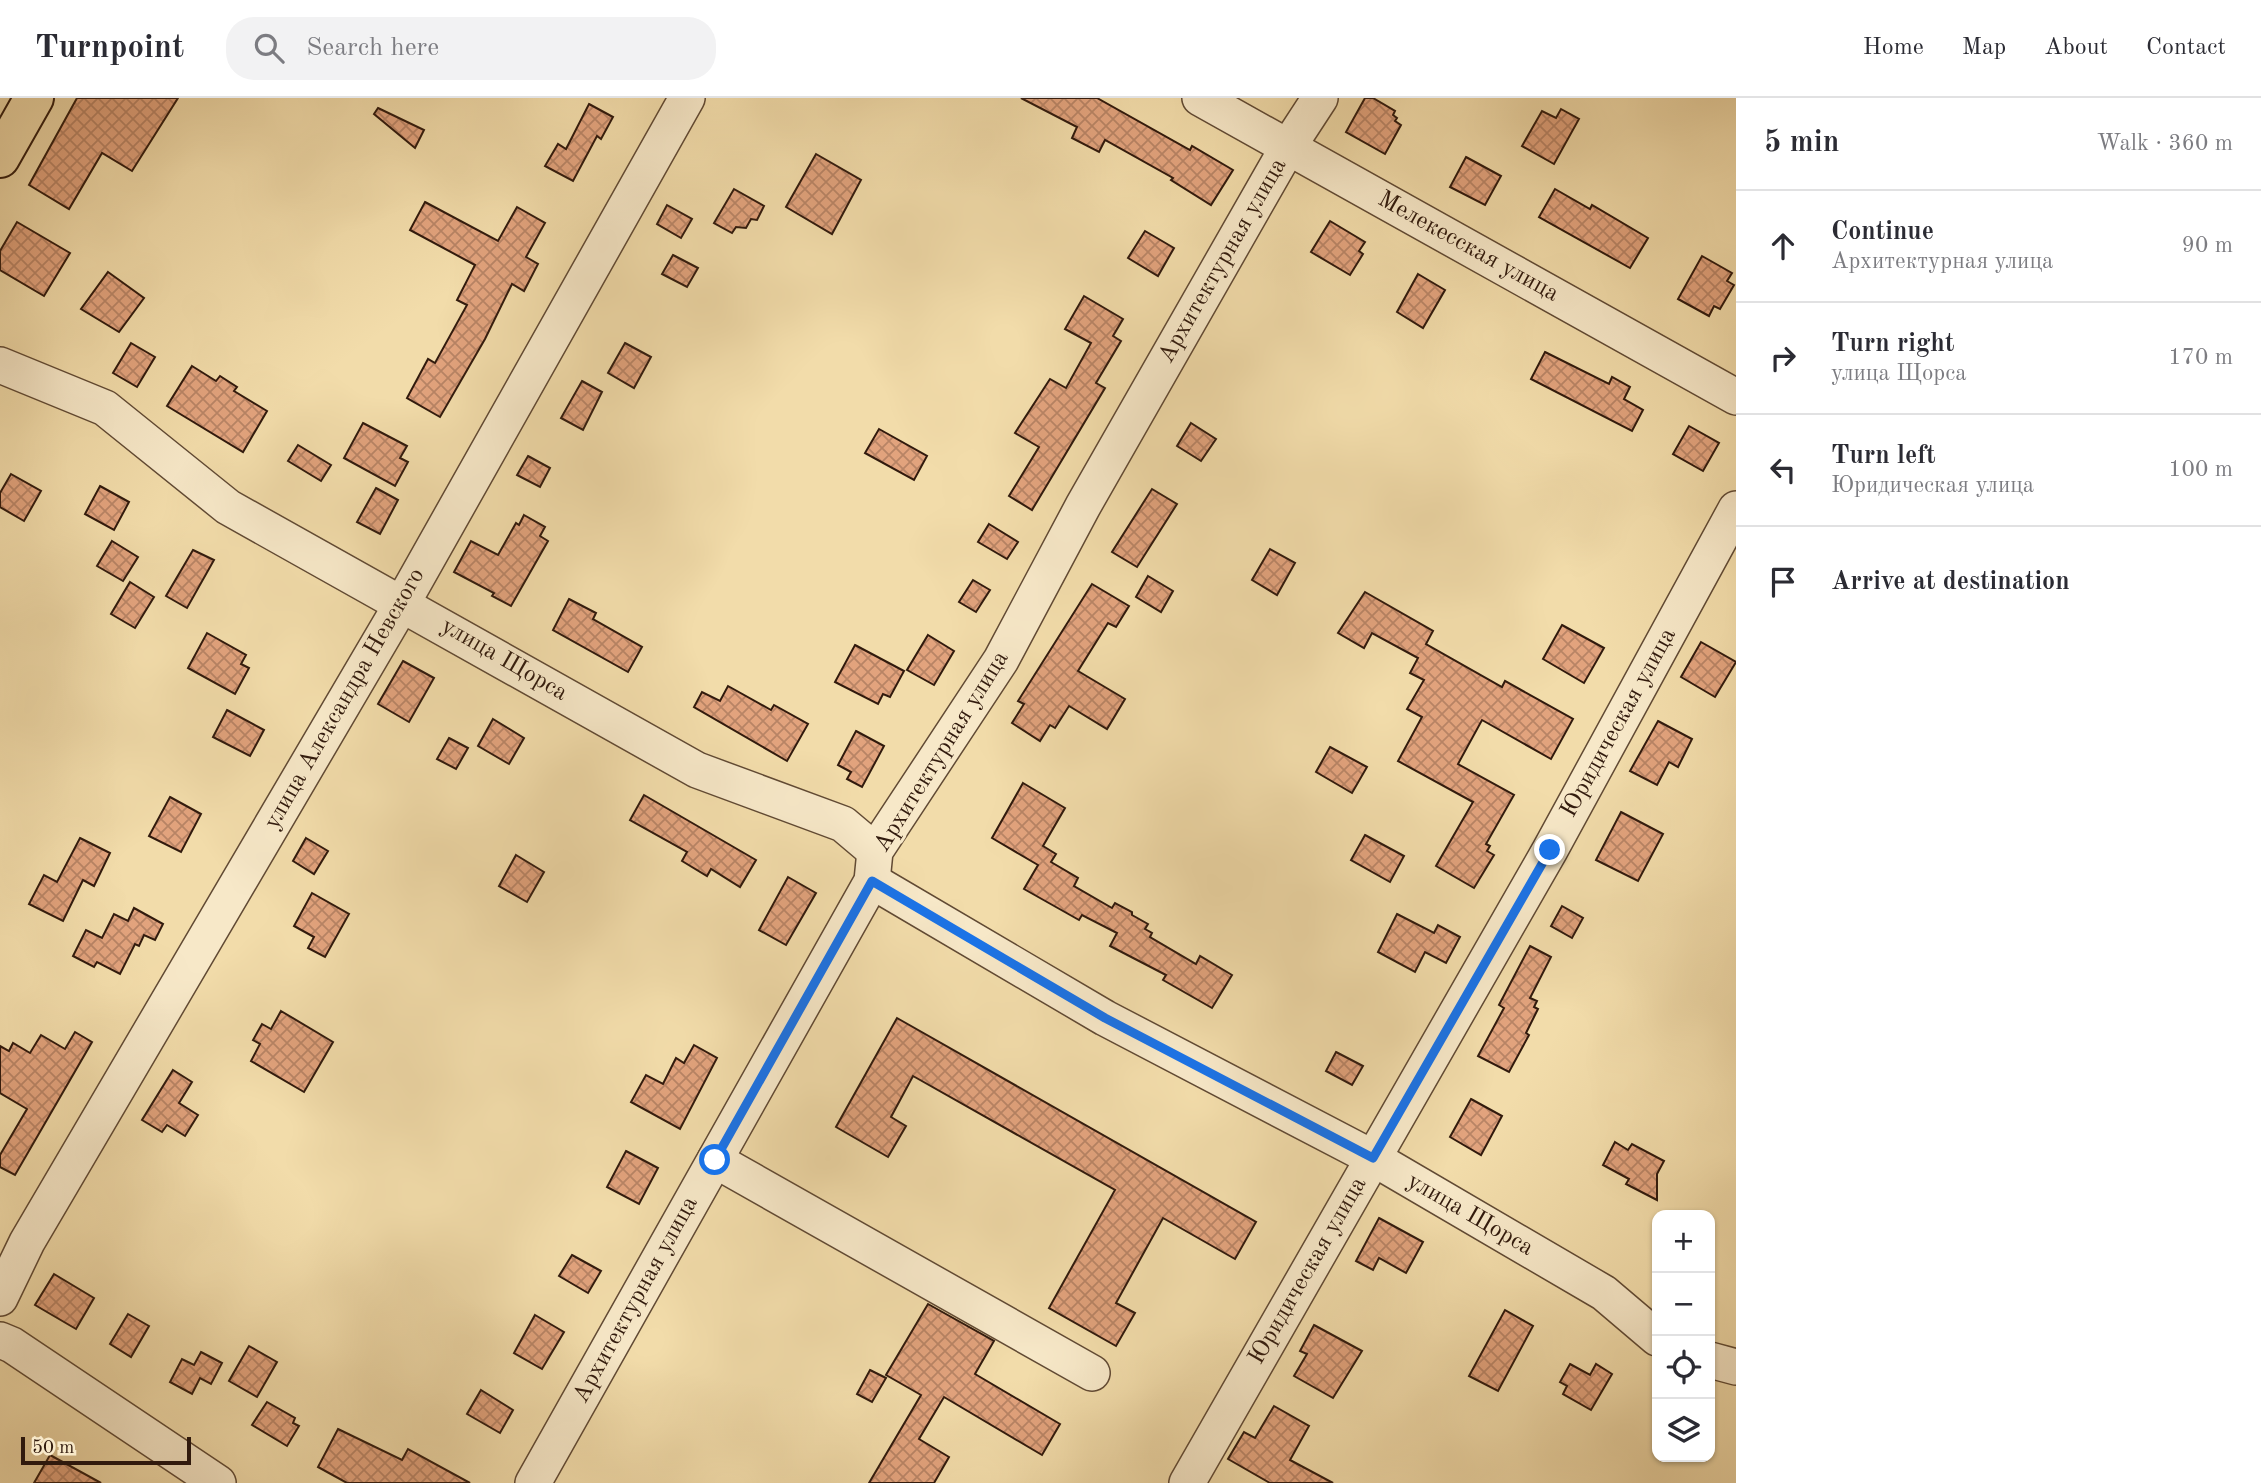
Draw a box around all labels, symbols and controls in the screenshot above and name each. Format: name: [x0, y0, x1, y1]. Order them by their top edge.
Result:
search box: [226, 17, 716, 80]
icon: search: [250, 29, 288, 67]
text: Turnpoint: [35, 32, 184, 65]
text: Search here: [306, 35, 439, 61]
text: Home: [1863, 36, 1924, 60]
text: Map: [1962, 36, 2006, 60]
text: About: [2044, 36, 2108, 60]
text: Contact: [2146, 36, 2226, 60]
text: 5 min: [1764, 128, 1839, 158]
text: Walk · 360 m: [2097, 132, 2233, 155]
street label: Архитектурная улица: [1155, 154, 1291, 367]
street label: Мелекесская улица: [1373, 187, 1563, 307]
text: Continue: [1831, 219, 1934, 245]
icon: ahead: [1764, 227, 1802, 265]
text: 90 m: [2182, 234, 2233, 257]
text: Архитектурная улица: [1831, 250, 2053, 273]
text: Turn right: [1831, 331, 1954, 357]
icon: right: [1764, 339, 1802, 377]
text: 170 m: [2168, 346, 2233, 369]
text: улица Щорса: [1831, 362, 1967, 385]
text: Turn left: [1831, 443, 1936, 469]
icon: left: [1764, 451, 1802, 489]
text: 100 m: [2168, 458, 2233, 481]
text: Юридическая улица: [1831, 474, 2034, 497]
icon: arrive: [1764, 563, 1802, 601]
street label: улица Александра Невского: [260, 564, 430, 834]
text: Arrive at destination: [1831, 569, 2070, 595]
street label: улица Щорса: [437, 614, 571, 706]
street label: Юридическая улица: [1557, 624, 1681, 822]
street label: Архитектурная улица: [870, 647, 1014, 857]
route end: [1534, 834, 1565, 865]
route start: [699, 1144, 730, 1175]
street label: улица Щорса: [1403, 1169, 1537, 1261]
street label: Юридическая улица: [1245, 1173, 1371, 1369]
street label: Архитектурная улица: [569, 1193, 703, 1407]
map controls: [1652, 1210, 1715, 1462]
button: +: [1652, 1210, 1715, 1273]
button: −: [1652, 1273, 1715, 1336]
button: locate: [1652, 1336, 1715, 1399]
button: layers: [1652, 1399, 1715, 1462]
scale bar: [21, 1434, 191, 1466]
text: 50 m: [32, 1439, 74, 1458]

